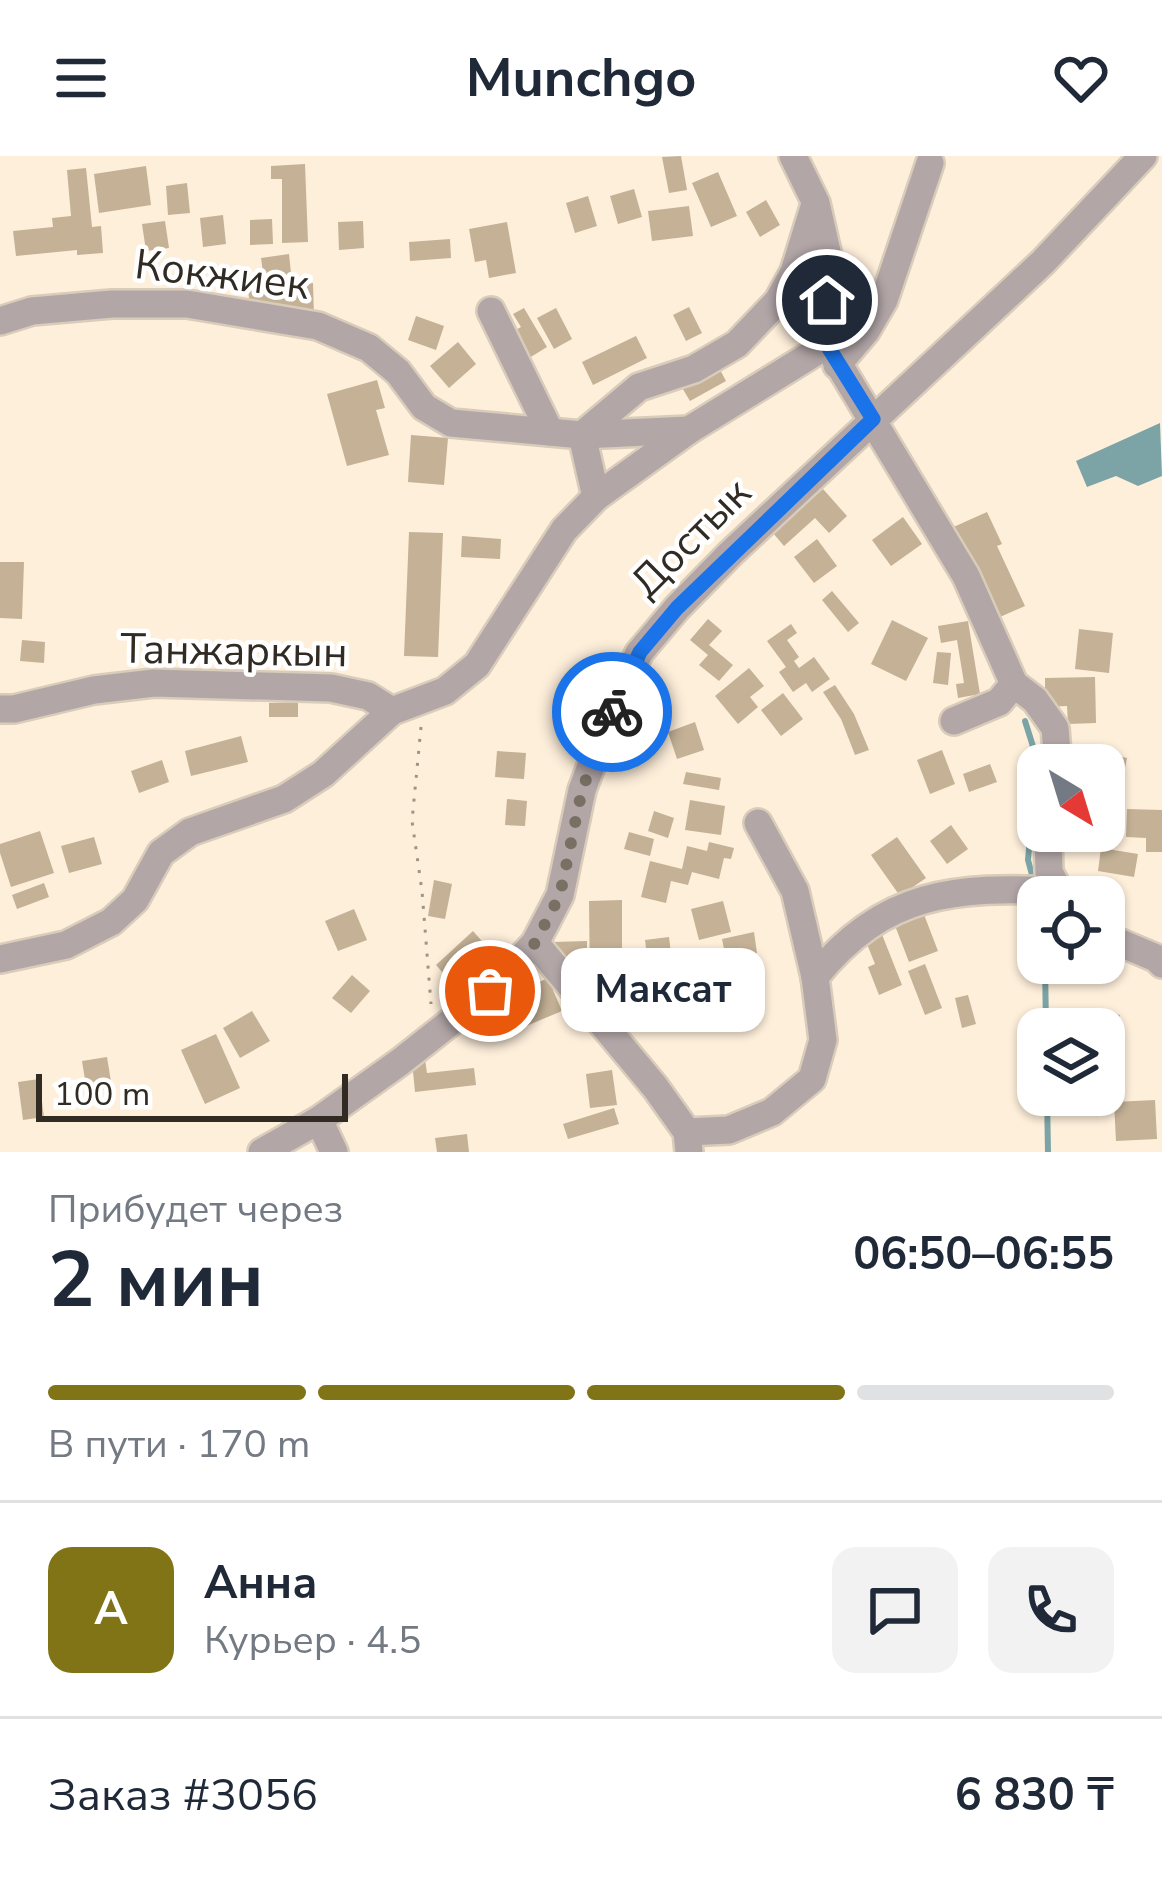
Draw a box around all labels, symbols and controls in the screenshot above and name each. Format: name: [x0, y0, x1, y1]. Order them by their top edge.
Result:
text: Munchgo: [466, 41, 696, 115]
icon: menu: [48, 45, 114, 111]
icon: heart: [1048, 45, 1114, 111]
street label: Кокжиек: [132, 236, 313, 314]
pin: [776, 249, 878, 351]
icon: home: [794, 267, 860, 333]
street label: Достык: [619, 465, 764, 610]
street label: Танжаркын: [120, 621, 348, 681]
courier: [552, 652, 672, 772]
icon: bike: [579, 679, 645, 745]
north arrow: [1017, 744, 1125, 852]
map controls: [1017, 744, 1125, 1116]
button: locate: [1017, 876, 1125, 984]
pin: [439, 940, 541, 1042]
callout: Максат: [562, 949, 766, 1033]
icon: bag: [457, 958, 523, 1024]
text: Максат: [595, 963, 731, 1016]
button: layers: [1017, 1008, 1125, 1116]
scale bar: [36, 1068, 348, 1121]
text: 100 m: [54, 1072, 150, 1117]
text: Прибудет через: [48, 1183, 343, 1236]
text: 06:50–06:55: [853, 1224, 1114, 1285]
text: 2 мин: [48, 1227, 264, 1334]
text: В пути · 170 m: [48, 1418, 310, 1471]
button: chat: [832, 1547, 958, 1673]
button: phone: [988, 1547, 1114, 1673]
text: Анна: [204, 1553, 317, 1614]
text: А: [94, 1579, 128, 1640]
text: Курьер · 4.5: [204, 1614, 421, 1667]
text: Заказ #3056: [48, 1765, 318, 1826]
text: 6 830 ₸: [955, 1765, 1114, 1826]

